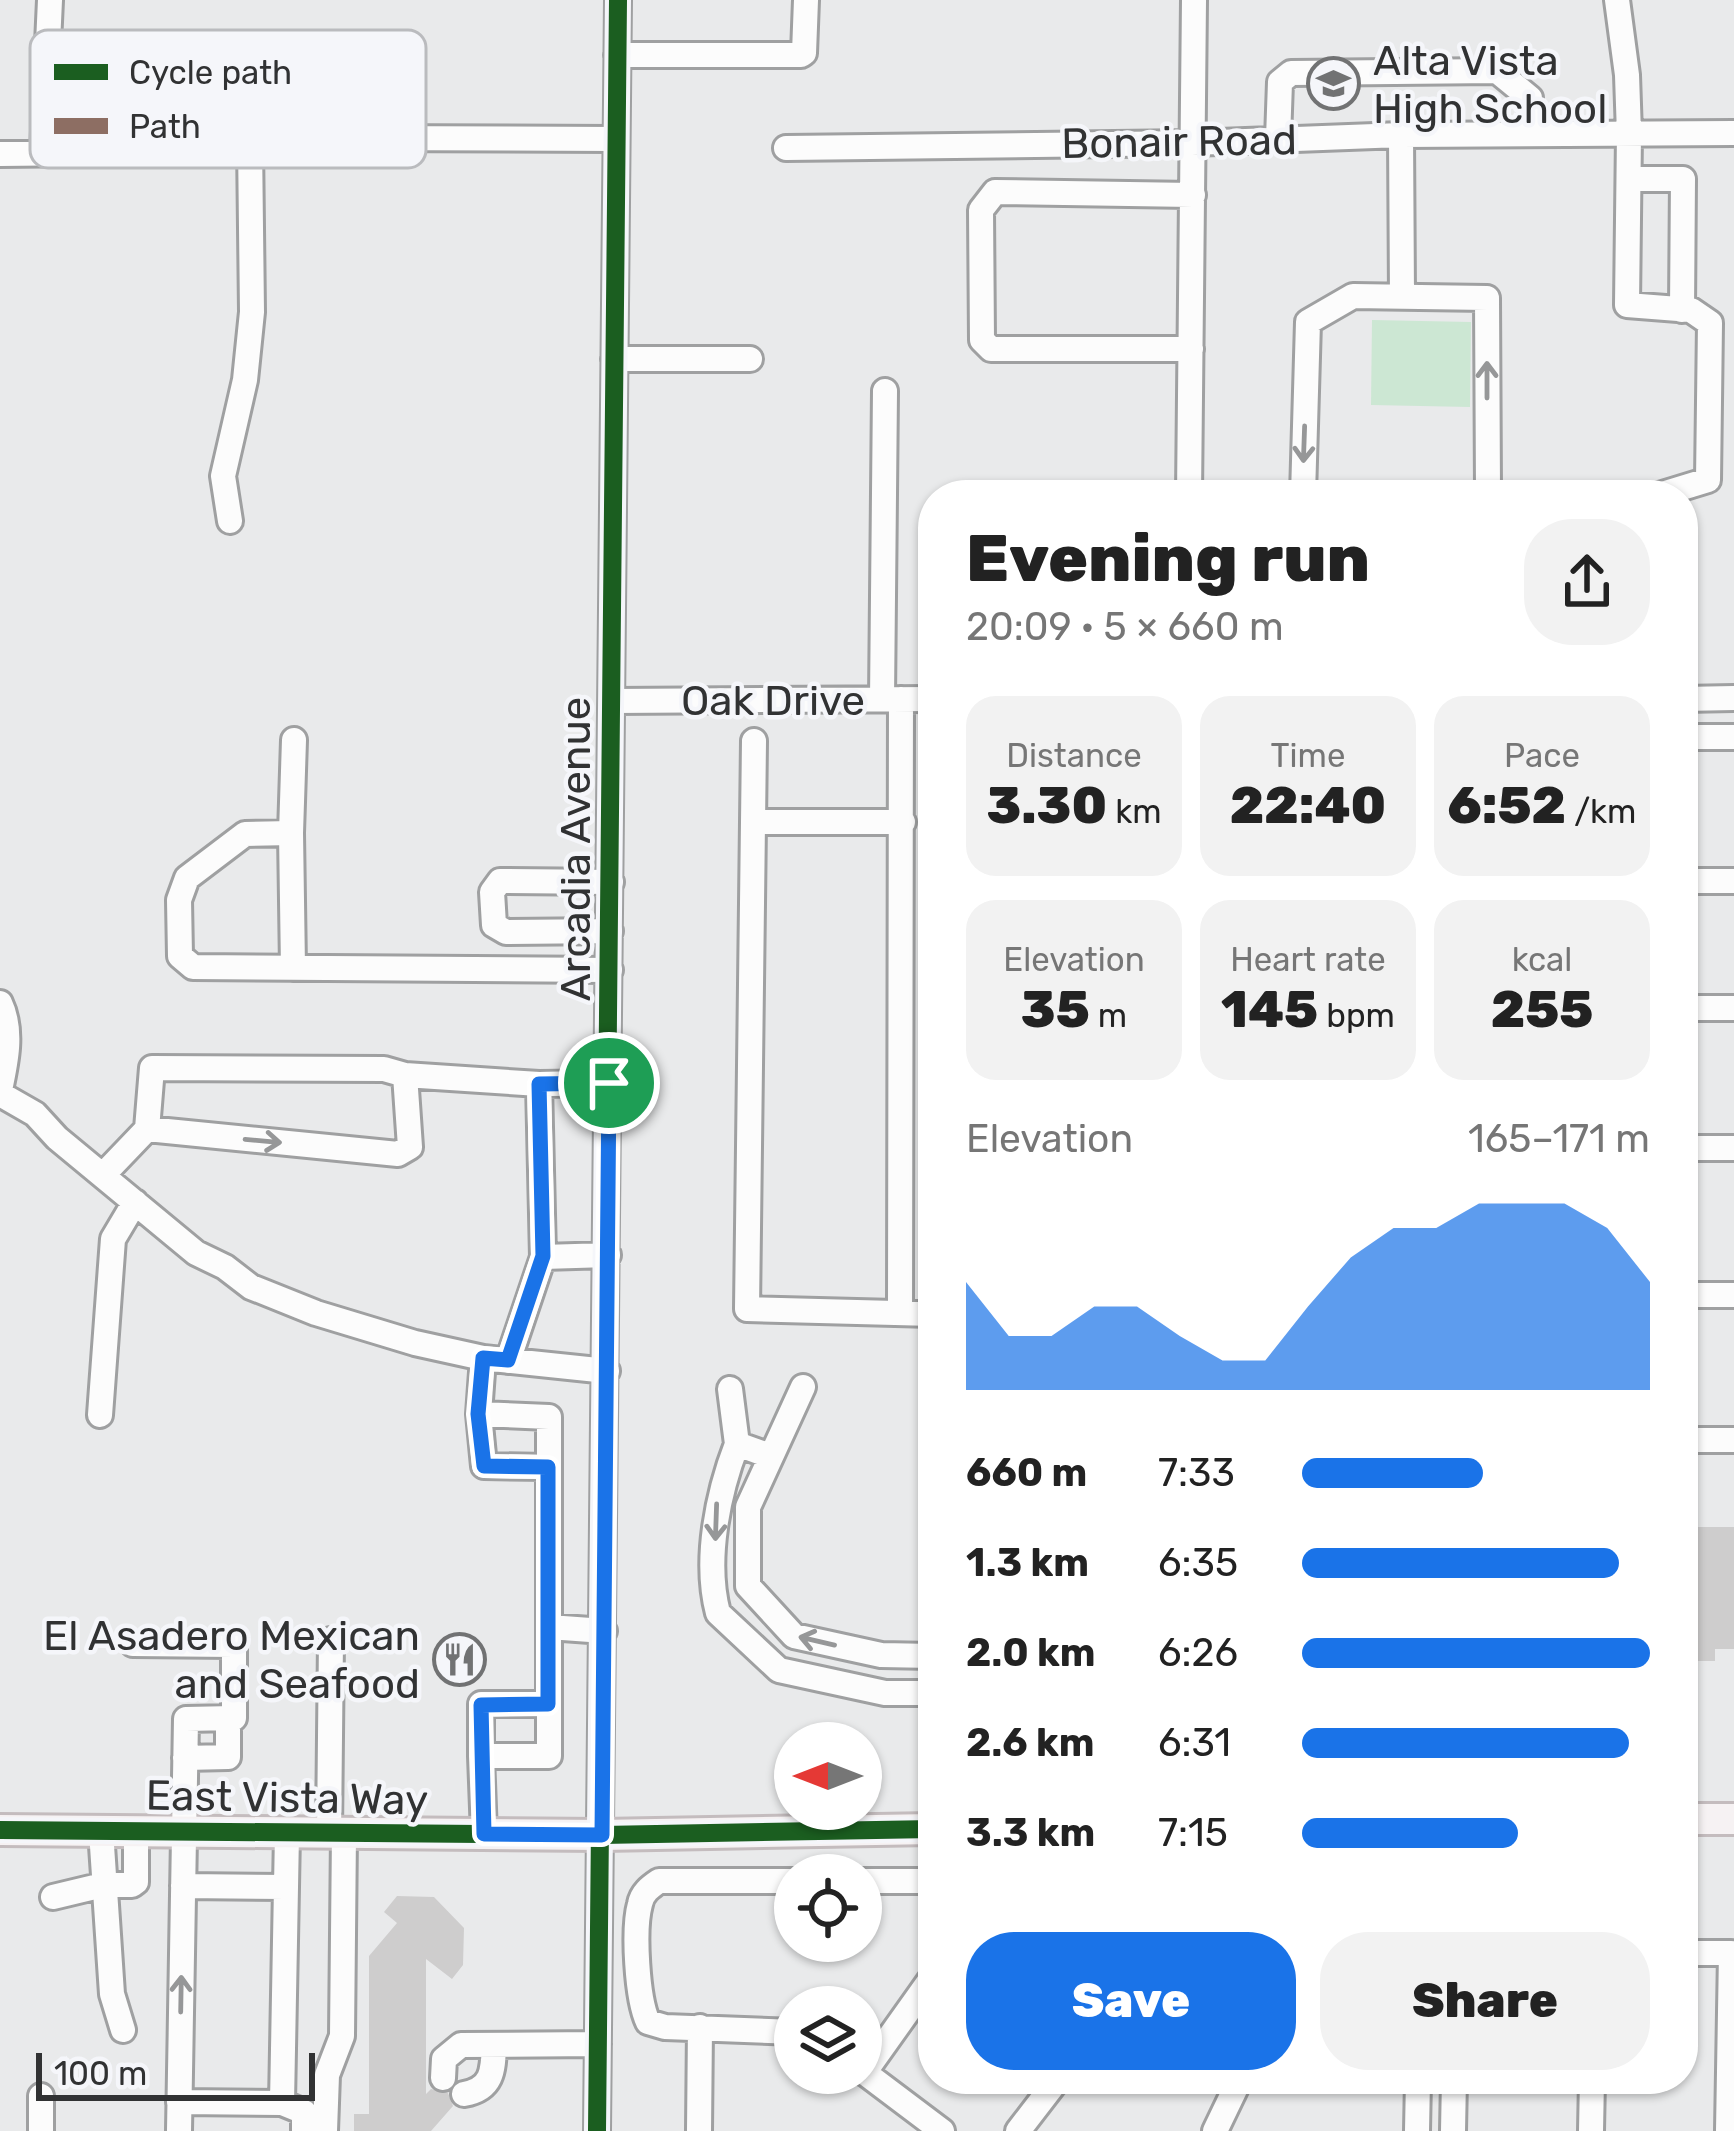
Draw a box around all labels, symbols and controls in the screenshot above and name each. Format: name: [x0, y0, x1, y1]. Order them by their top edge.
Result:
legend: [30, 30, 426, 168]
place label: Alta Vista High School: [1373, 36, 1607, 134]
text: Cycle path: [129, 53, 292, 92]
school or university icon: Alta Vista High School: [1306, 56, 1362, 112]
text: Path: [129, 107, 201, 146]
street label: Bonair Road: [1061, 115, 1297, 169]
one-way arrow: [1476, 361, 1498, 400]
one-way arrow: [1292, 424, 1315, 463]
text: Evening run: [966, 519, 1370, 598]
button: share: [1524, 519, 1650, 645]
text: 20:09 · 5 × 660 m: [966, 604, 1284, 650]
street label: Oak Drive: [681, 676, 865, 726]
street label: Arcadia Avenue: [551, 697, 601, 1001]
text: Distance: [1006, 736, 1142, 775]
text: Time: [1271, 736, 1345, 775]
text: Pace: [1504, 736, 1580, 775]
text: 3.30: [986, 775, 1107, 836]
text: 22:40: [1230, 775, 1386, 836]
text: 6:52: [1448, 775, 1566, 836]
text: km: [1107, 792, 1162, 831]
text: /km: [1566, 792, 1636, 831]
text: Elevation: [1003, 940, 1145, 979]
text: Heart rate: [1230, 940, 1386, 979]
text: kcal: [1512, 940, 1572, 979]
text: 35: [1021, 979, 1090, 1040]
text: 145: [1221, 979, 1318, 1040]
text: 255: [1491, 979, 1593, 1040]
text: m: [1090, 996, 1127, 1035]
text: bpm: [1318, 996, 1395, 1035]
pin: [558, 1032, 660, 1134]
icon: arrive: [576, 1050, 642, 1116]
text: Elevation: [966, 1116, 1133, 1162]
text: 165–171 m: [1468, 1116, 1650, 1162]
one-way arrow: [243, 1130, 282, 1153]
text: 660 m: [966, 1450, 1087, 1496]
text: 7:33: [1158, 1450, 1235, 1496]
one-way arrow: [704, 1502, 727, 1541]
text: 1.3 km: [966, 1540, 1089, 1586]
text: 6:35: [1158, 1540, 1238, 1586]
place label: El Asadero Mexican and Seafood: [43, 1611, 420, 1709]
one-way arrow: [799, 1629, 837, 1651]
text: 2.0 km: [966, 1630, 1096, 1676]
text: 6:26: [1158, 1630, 1238, 1676]
restaurant icon: El Asadero Mexican and Seafood: [431, 1631, 487, 1687]
text: 2.6 km: [966, 1720, 1094, 1766]
text: 6:31: [1158, 1720, 1231, 1766]
north arrow: [774, 1722, 882, 1830]
map controls: [774, 1722, 882, 2094]
street label: East Vista Way: [145, 1771, 429, 1825]
text: 3.3 km: [966, 1810, 1095, 1856]
text: 7:15: [1158, 1810, 1228, 1856]
button: locate: [774, 1854, 882, 1962]
button: Save: [966, 1932, 1296, 2070]
button: Share: [1320, 1932, 1650, 2070]
one-way arrow: [170, 1975, 192, 2014]
button: layers: [774, 1986, 882, 2094]
scale bar: [36, 2047, 315, 2100]
text: 100 m: [54, 2054, 147, 2093]

